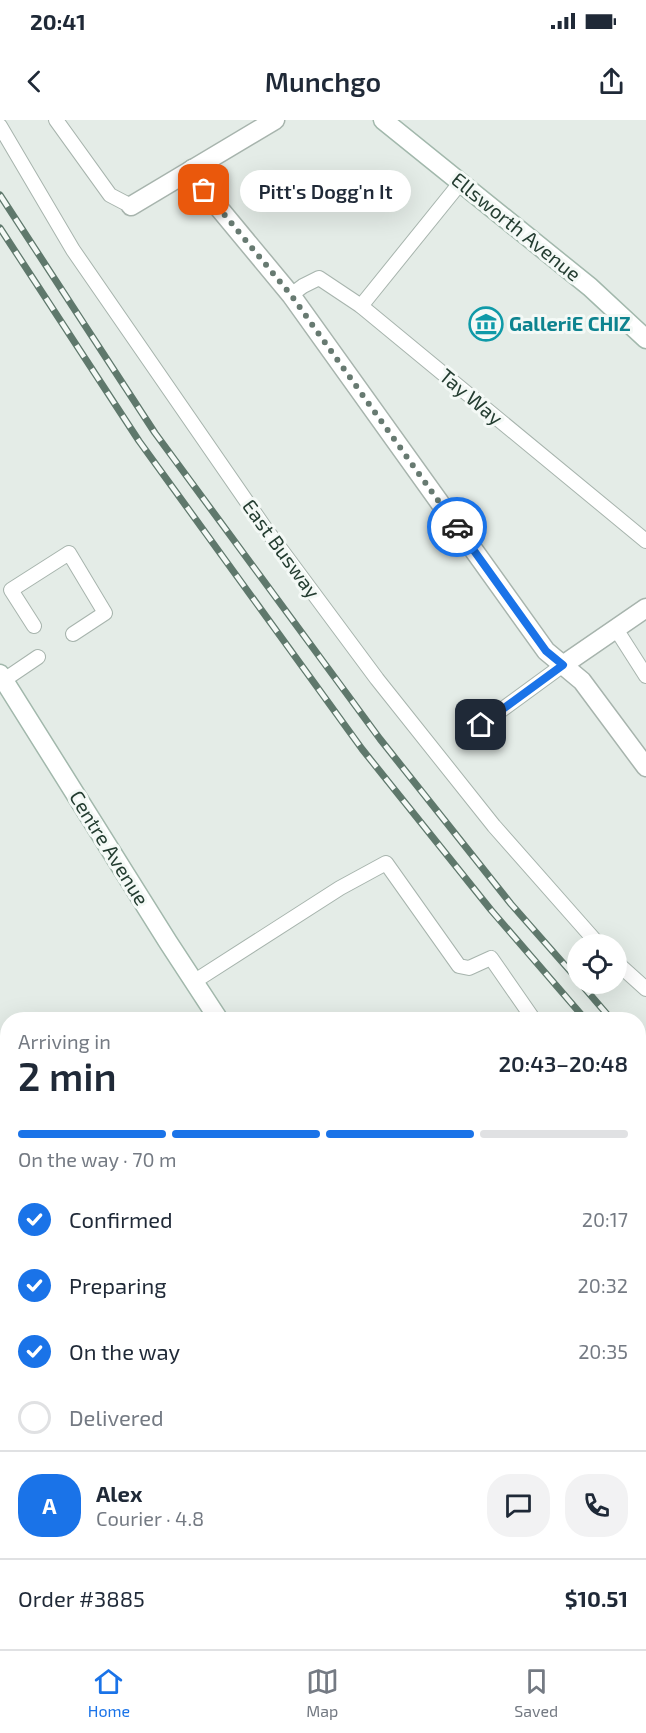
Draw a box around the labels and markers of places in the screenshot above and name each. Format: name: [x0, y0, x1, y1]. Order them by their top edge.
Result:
pin: [178, 164, 229, 215]
callout: Pitt's Dogg'n It: [240, 169, 411, 211]
museum icon: GalleriE CHIZ: [468, 306, 504, 342]
place label: GalleriE CHIZ: [509, 311, 631, 335]
pin: [455, 699, 506, 750]

